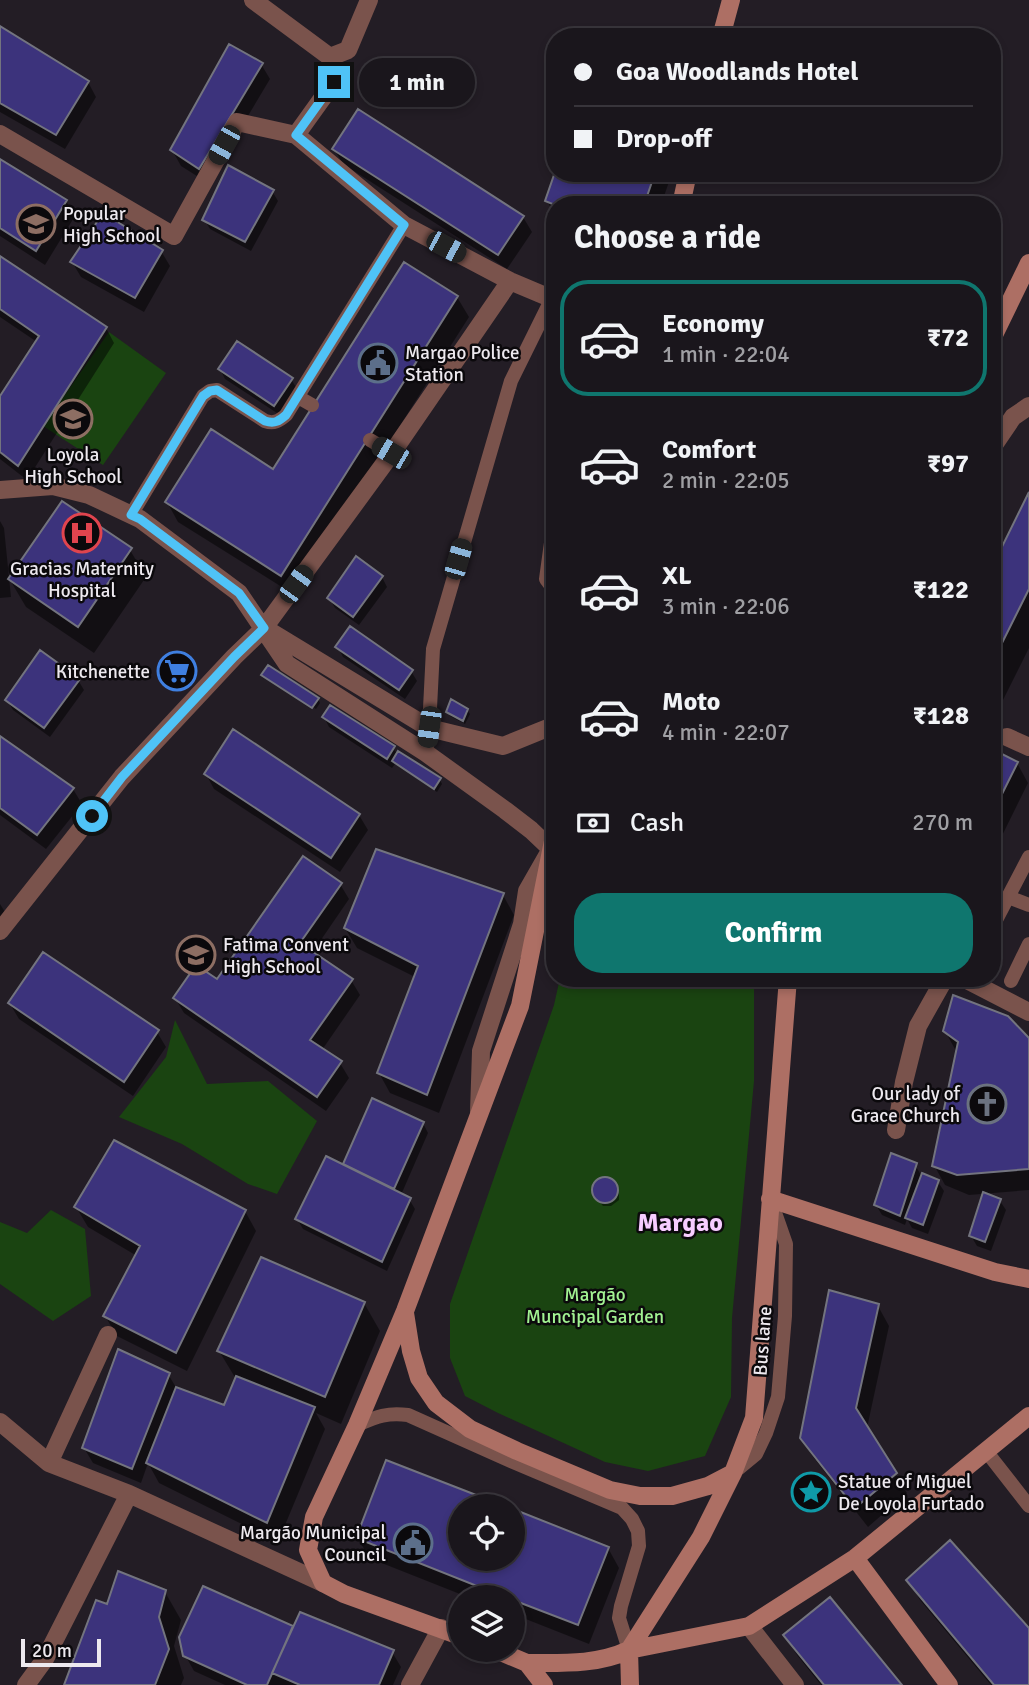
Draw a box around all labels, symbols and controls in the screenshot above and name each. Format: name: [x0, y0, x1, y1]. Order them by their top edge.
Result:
text: Goa Woodlands Hotel: [616, 56, 858, 88]
callout: 1 min: [358, 57, 474, 106]
route end: [318, 66, 350, 98]
text: 1 min: [389, 68, 445, 97]
car: [205, 122, 244, 168]
text: Drop-off: [616, 123, 712, 155]
place label: Popular High School: [63, 202, 161, 248]
school or university icon: Popular High School: [15, 203, 57, 245]
text: Choose a ride: [574, 218, 761, 257]
car: [423, 228, 470, 266]
icon: car: [578, 307, 641, 370]
text: Economy: [662, 308, 764, 340]
text: ₹72: [927, 322, 969, 354]
text: 1 min · 22:04: [662, 340, 790, 369]
place label: Margao Police Station: [405, 341, 520, 387]
public building icon: Margao Police Station: [357, 342, 399, 384]
school or university icon: Loyola High School: [52, 398, 94, 440]
car: [368, 433, 415, 473]
icon: car: [578, 433, 641, 496]
text: Comfort: [662, 434, 756, 466]
place label: Loyola High School: [24, 443, 122, 489]
text: ₹97: [927, 448, 969, 480]
text: 2 min · 22:05: [662, 466, 790, 495]
hospital icon: Gracias Maternity Hospital: [61, 512, 103, 554]
car: [443, 536, 474, 582]
place label: Gracias Maternity Hospital: [10, 557, 154, 603]
icon: car: [578, 559, 641, 622]
text: XL: [662, 560, 692, 592]
car: [276, 561, 317, 607]
text: ₹122: [913, 574, 969, 606]
text: 3 min · 22:06: [662, 592, 790, 621]
supermarket icon: Kitchenette: [156, 650, 198, 692]
place label: Kitchenette: [56, 660, 150, 684]
icon: car: [578, 685, 641, 748]
text: Moto: [662, 686, 720, 718]
text: ₹128: [913, 700, 969, 732]
car: [416, 705, 443, 749]
text: 4 min · 22:07: [662, 718, 790, 747]
route start: [76, 800, 108, 832]
icon: cash: [574, 804, 612, 842]
text: Cash: [630, 807, 684, 839]
text: 270 m: [912, 808, 973, 837]
button: Confirm: [574, 893, 973, 973]
place label: Fatima Convent High School: [223, 933, 349, 979]
school or university icon: Fatima Convent High School: [175, 934, 217, 976]
place label: Our lady of Grace Church: [851, 1082, 962, 1128]
church icon: Our lady of Grace Church: [966, 1083, 1008, 1125]
district label: Margao: [637, 1207, 723, 1239]
park label: Margão Muncipal Garden: [526, 1283, 664, 1329]
street label: Bus lane: [749, 1306, 777, 1377]
place label: Statue of Miguel De Loyola Furtado: [838, 1470, 984, 1516]
place icon: Statue of Miguel De Loyola Furtado: [790, 1471, 832, 1513]
map controls: [448, 1494, 525, 1662]
button: locate: [448, 1494, 525, 1571]
place label: Margão Municipal Council: [240, 1521, 386, 1567]
public building icon: Margão Municipal Council: [392, 1522, 434, 1564]
button: layers: [448, 1585, 525, 1662]
scale bar: [21, 1636, 102, 1668]
text: 20 m: [32, 1639, 72, 1663]

